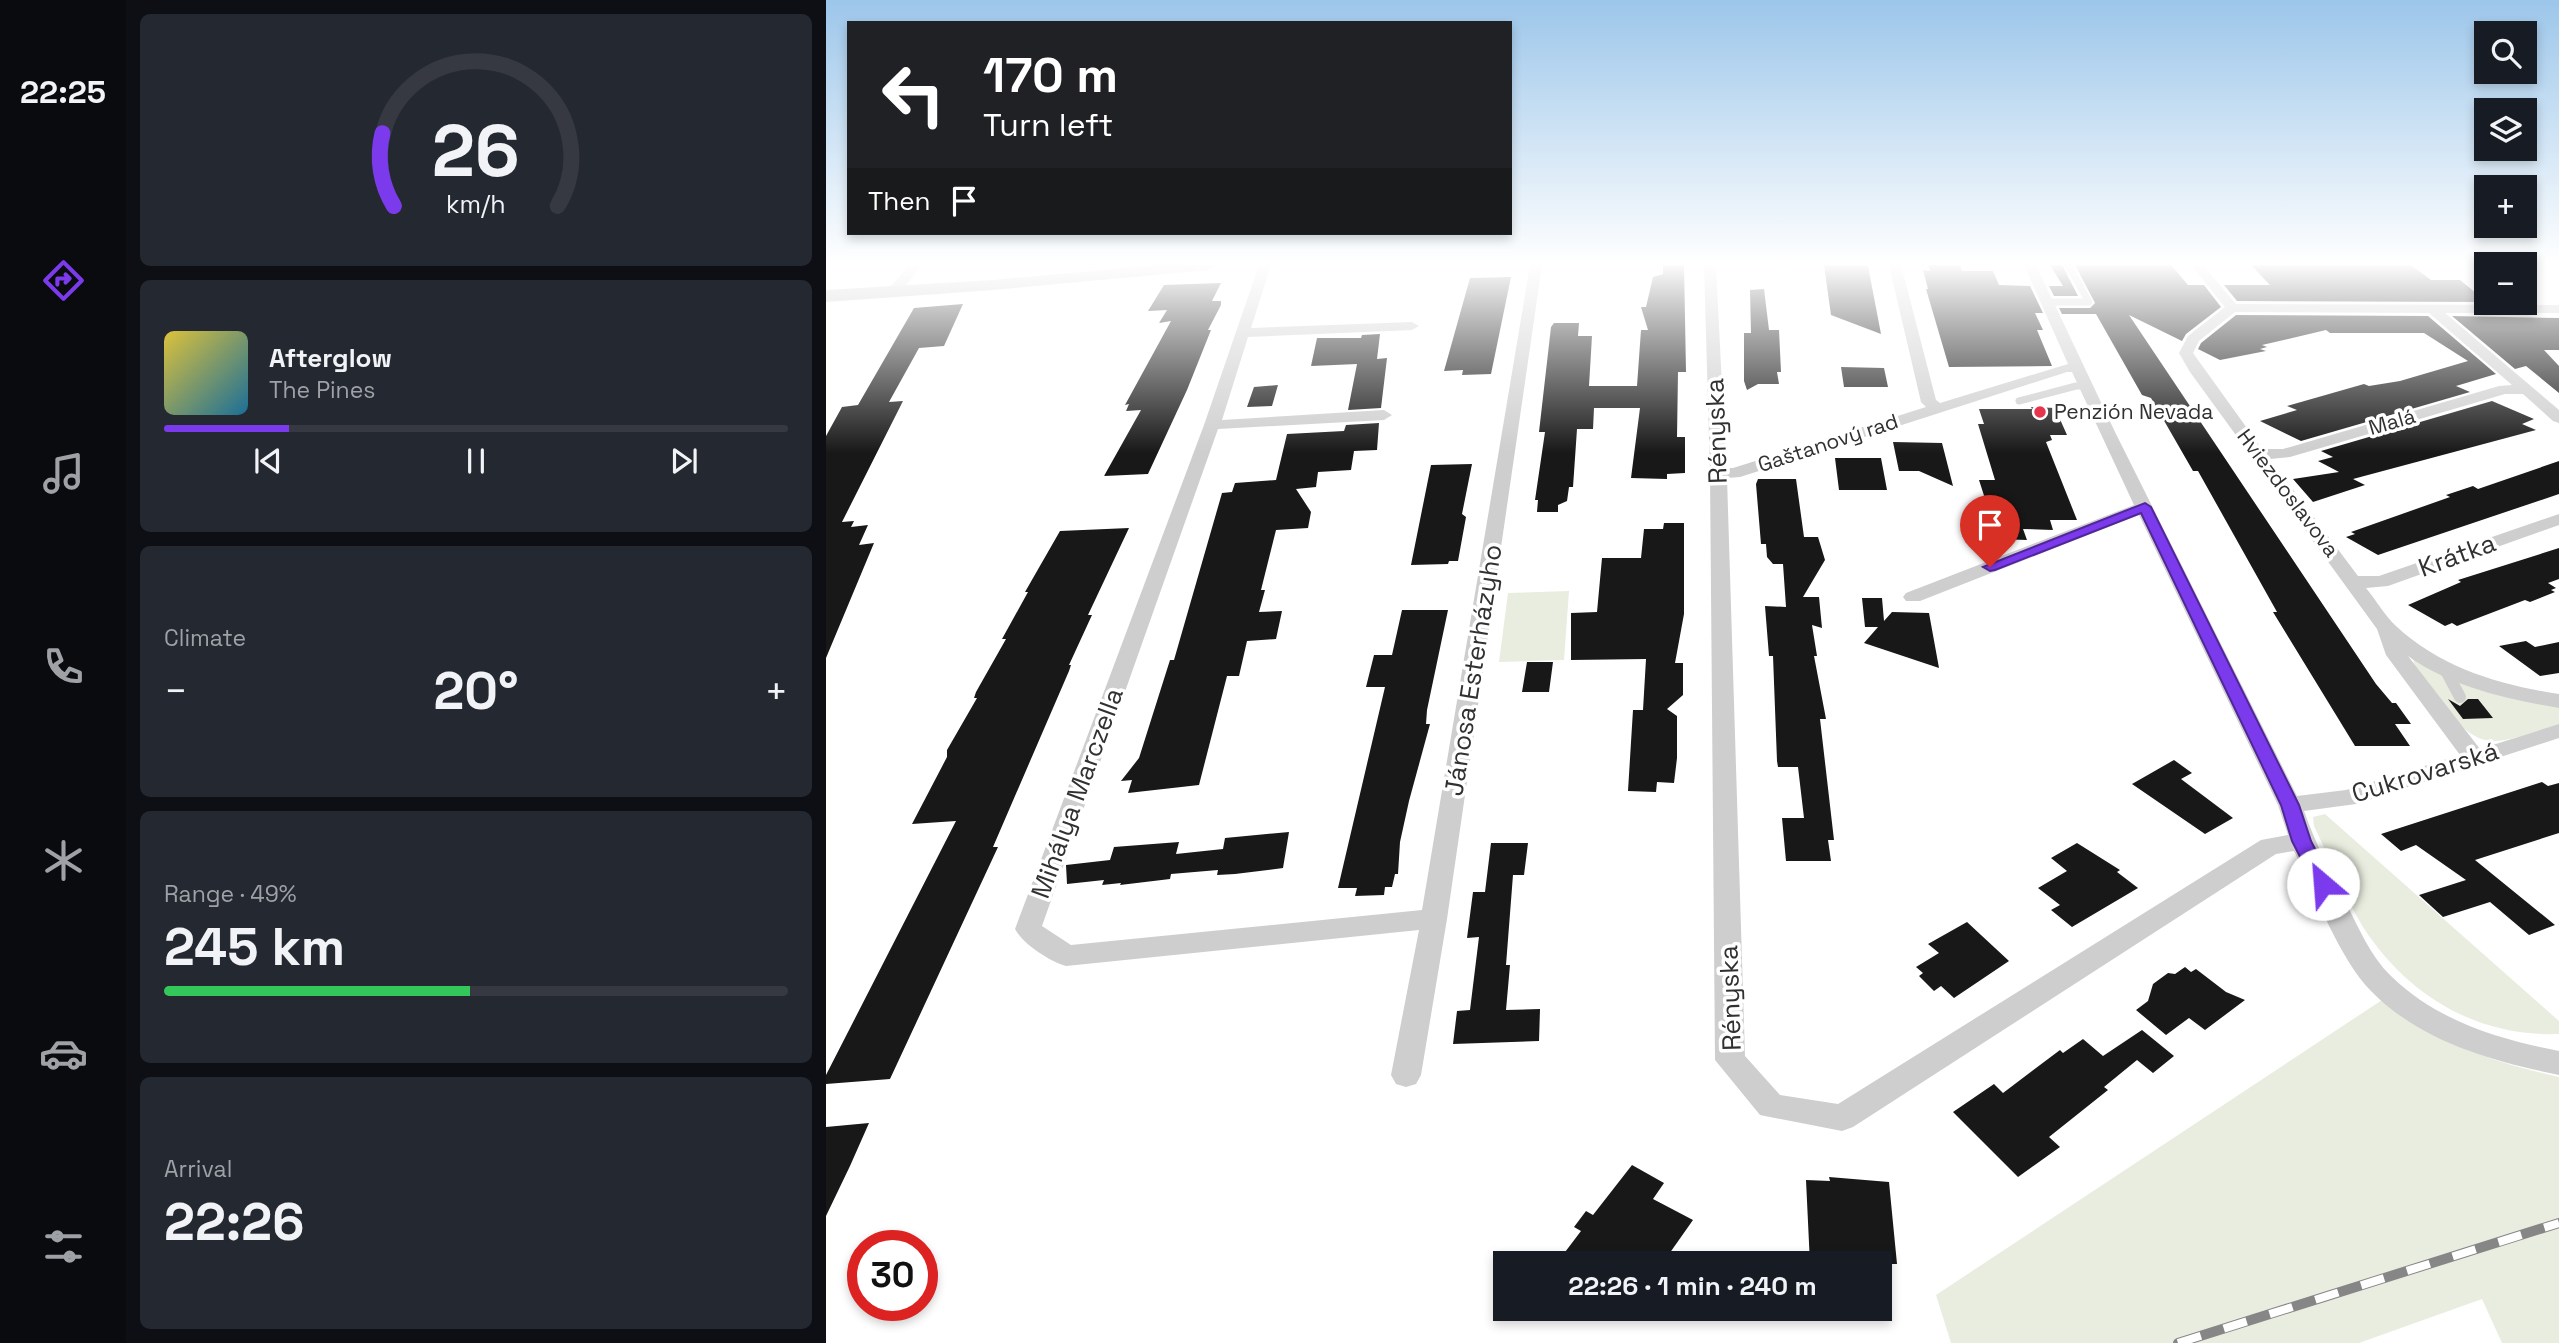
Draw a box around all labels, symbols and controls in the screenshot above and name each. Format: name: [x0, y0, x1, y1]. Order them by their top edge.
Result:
map controls: [2474, 21, 2537, 315]
button: search: [2474, 21, 2537, 84]
text: 170 m: [983, 44, 1118, 106]
icon: left: [868, 49, 959, 140]
text: 22:25: [20, 72, 106, 112]
button: layers: [2474, 98, 2537, 161]
text: 26: [432, 104, 520, 197]
text: Turn left: [983, 105, 1113, 145]
button: +: [2474, 175, 2537, 238]
icon: arrive: [945, 182, 983, 220]
text: Then: [868, 184, 931, 218]
text: km/h: [446, 188, 506, 220]
button: −: [2474, 252, 2537, 315]
icon: directions: [39, 256, 88, 305]
text: Afterglow: [269, 341, 392, 375]
text: The Pines: [269, 375, 375, 405]
street label: Rényska: [1697, 378, 1735, 484]
place label: Penzión Nevada: [2054, 398, 2213, 425]
street label: Malá: [2365, 402, 2418, 441]
marker: Penzión Nevada: [2032, 404, 2048, 420]
street label: Gaštanový rad: [1754, 407, 1902, 478]
street label: Hviezdoslavova: [2231, 423, 2345, 562]
icon: previous: [249, 442, 287, 480]
icon: pause: [457, 442, 495, 480]
icon: next: [665, 442, 703, 480]
icon: music: [39, 449, 88, 498]
pin: [1960, 495, 2020, 567]
icon: arrive: [1971, 506, 2009, 544]
street label: Krátka: [2414, 525, 2500, 585]
street label: Jánosa Esterházyho: [1436, 542, 1510, 798]
text: Climate: [164, 623, 246, 653]
icon: phone: [39, 642, 88, 691]
text: 20°: [433, 658, 519, 724]
text: −: [164, 667, 188, 715]
text: +: [764, 667, 788, 715]
street label: Mihálya Marczella: [1023, 683, 1131, 903]
street label: Cukrovarská: [2347, 734, 2503, 810]
icon: climate: [39, 836, 88, 885]
position arrow: [2286, 847, 2360, 921]
text: Range · 49%: [164, 879, 297, 909]
text: 245 km: [164, 914, 345, 980]
street label: Rényska: [1711, 945, 1749, 1051]
icon: car: [39, 1029, 88, 1078]
text: Arrival: [164, 1154, 232, 1184]
text: 22:26: [164, 1189, 304, 1255]
icon: filters: [39, 1222, 88, 1271]
speed limit sign: 30: [847, 1230, 938, 1321]
text: 22:26 · 1 min · 240 m: [1568, 1269, 1817, 1303]

